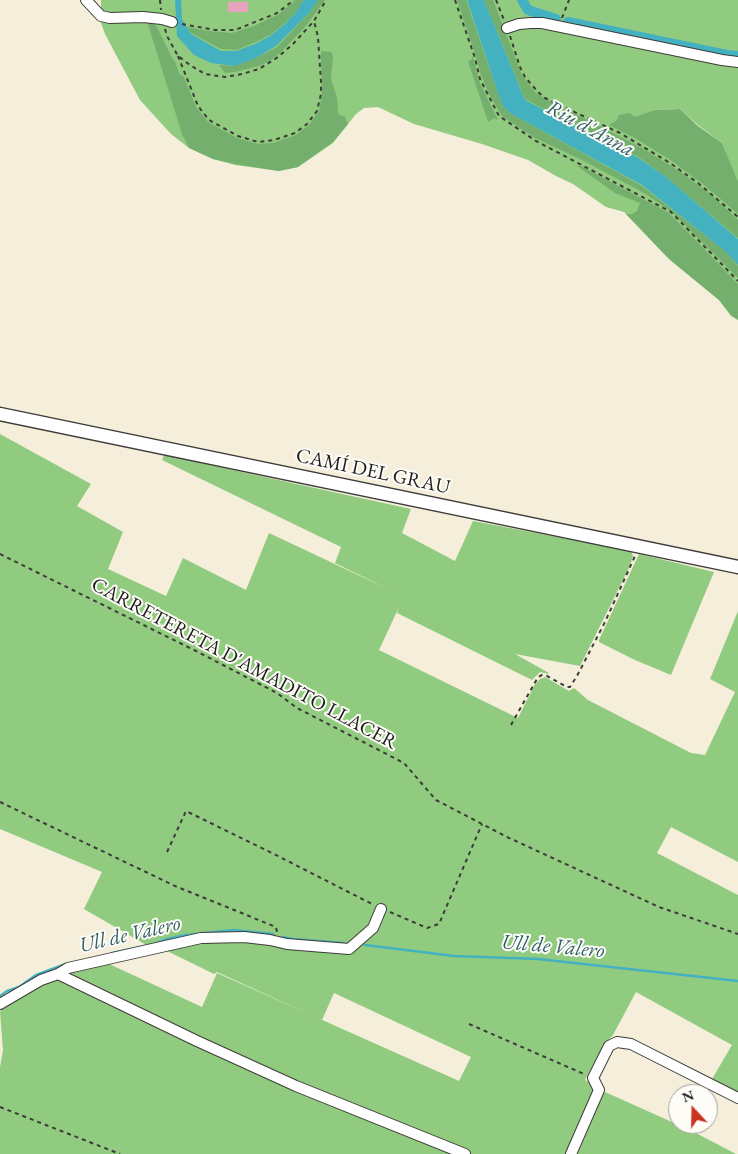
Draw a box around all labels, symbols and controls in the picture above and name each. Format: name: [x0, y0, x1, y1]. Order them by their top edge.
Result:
water label: Riu d'Anna: [542, 95, 638, 163]
street label: CAMÍ DEL GRAU: [294, 444, 452, 500]
street label: CARRETERETA D'AMADITO LLACER: [87, 573, 401, 755]
water label: Ull de Valero: [77, 911, 183, 959]
water label: Ull de Valero: [501, 930, 605, 964]
north arrow: [668, 1084, 718, 1134]
text: N: [679, 1086, 696, 1106]

